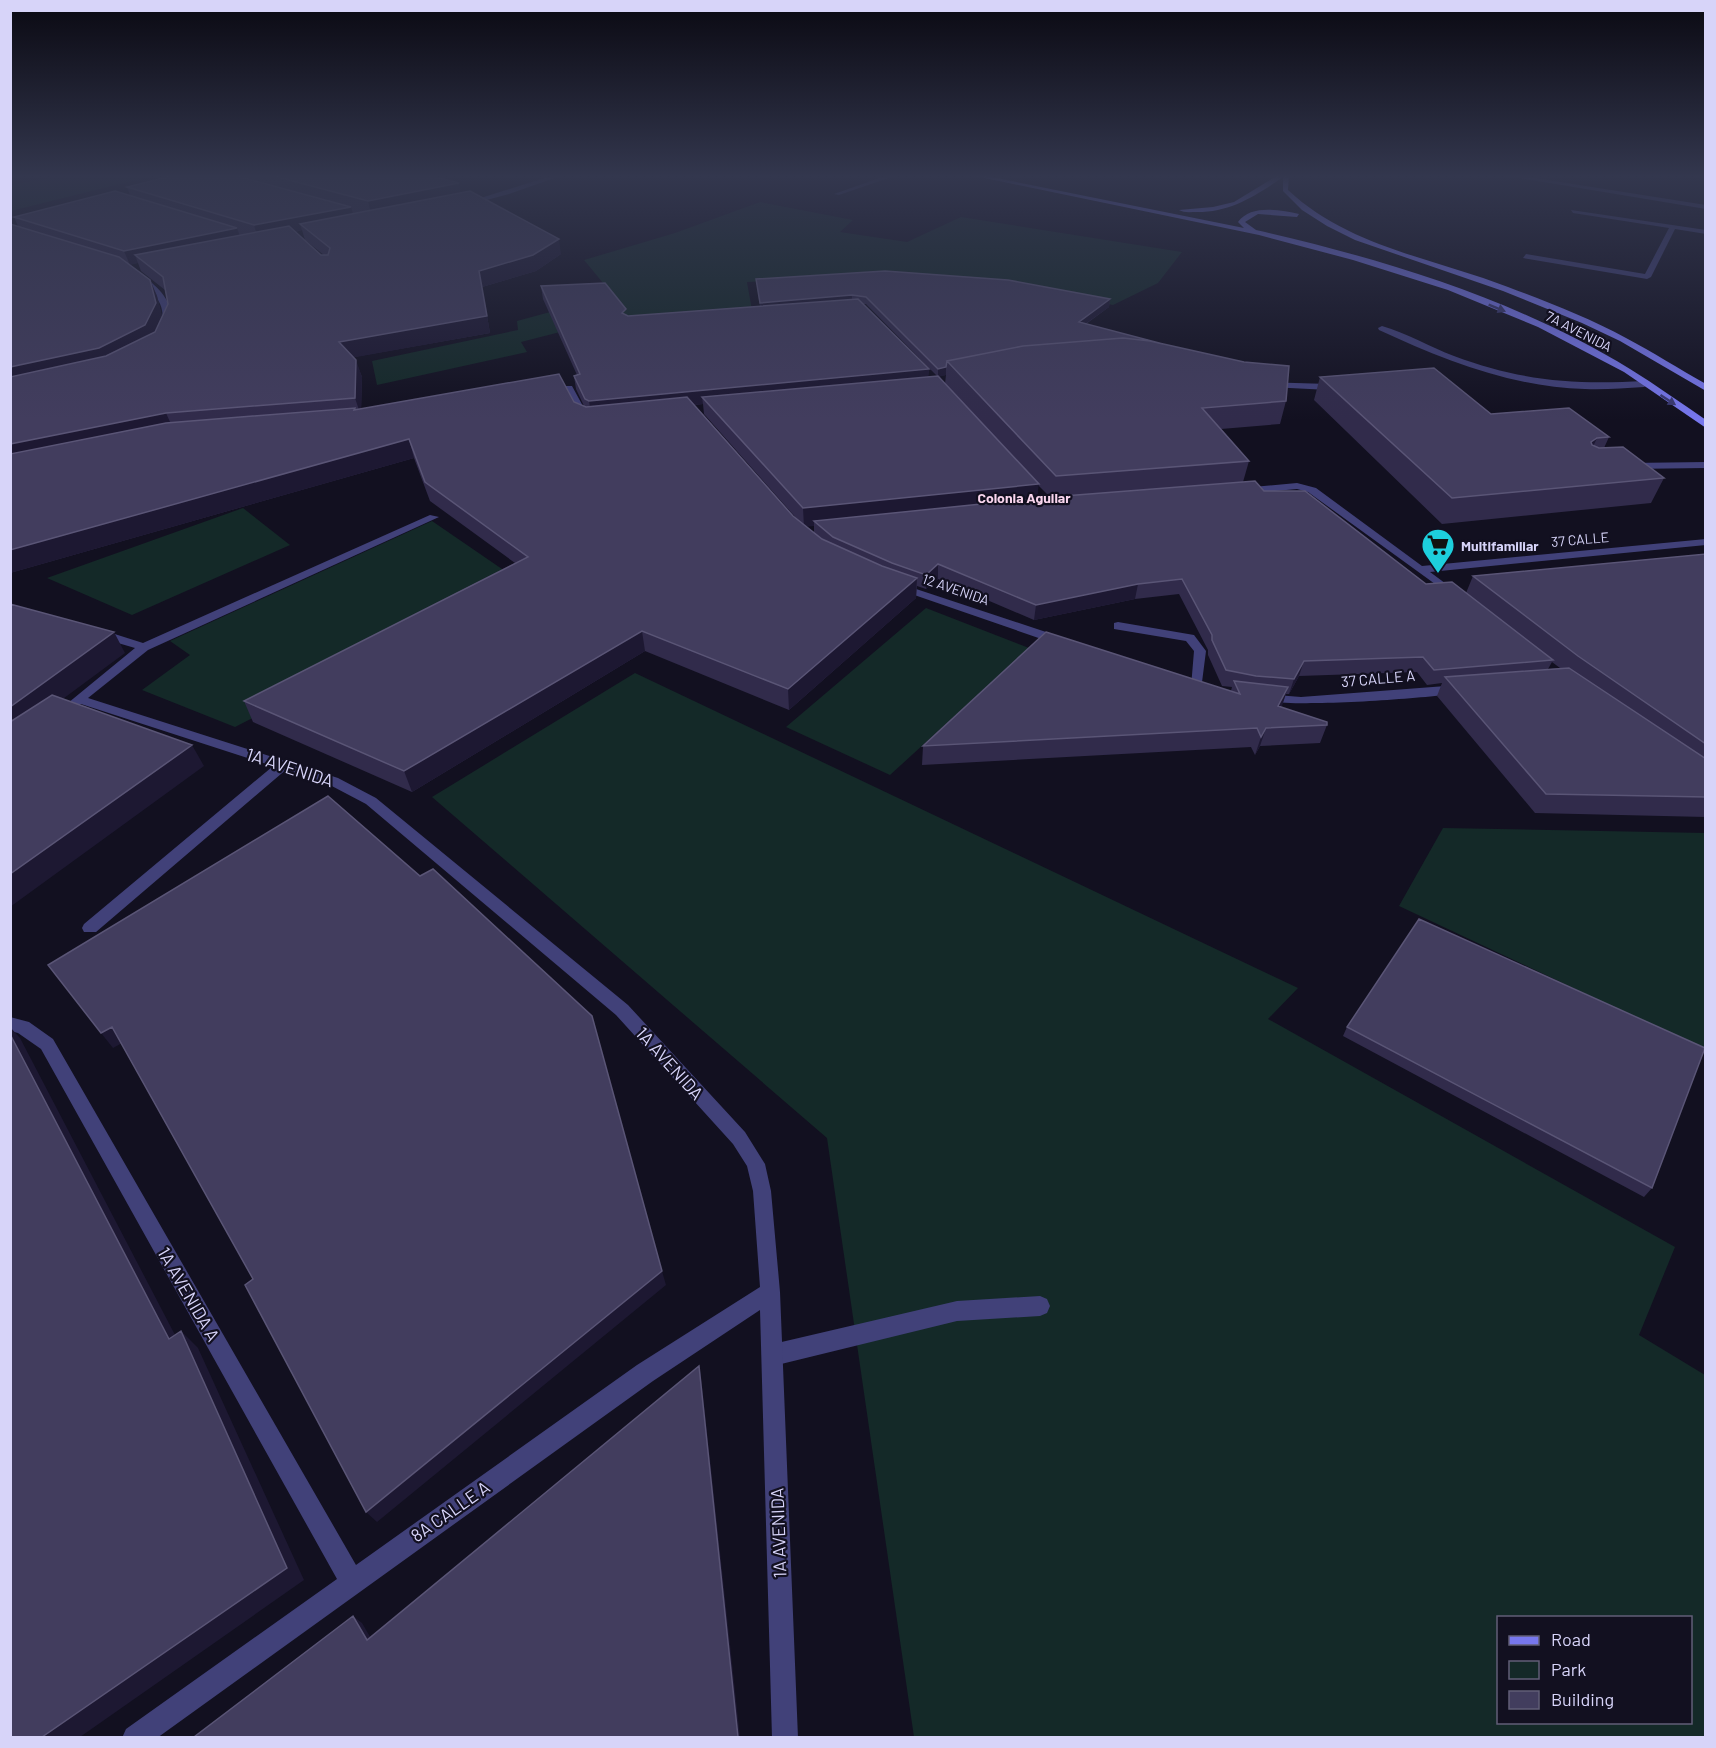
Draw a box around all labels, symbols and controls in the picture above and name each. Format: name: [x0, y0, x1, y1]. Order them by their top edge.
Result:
one-way arrow: [1488, 304, 1506, 314]
street label: 7A AVENIDA: [1543, 307, 1615, 355]
one-way arrow: [1660, 394, 1677, 405]
district label: Colonia Aguilar: [977, 489, 1071, 506]
supermarket icon: Multifamiliar: [1420, 527, 1456, 574]
street label: 37 CALLE: [1550, 528, 1610, 550]
place label: Multifamiliar: [1461, 537, 1539, 554]
street label: 12 AVENIDA: [920, 570, 992, 609]
street label: 37 CALLE A: [1340, 666, 1416, 690]
street label: 1A AVENIDA: [244, 743, 337, 791]
street label: 1A AVENIDA: [632, 1022, 709, 1104]
street label: 1A AVENIDA A: [153, 1243, 225, 1345]
street label: 8A CALLE A: [406, 1476, 494, 1546]
street label: 1A AVENIDA: [765, 1487, 791, 1579]
legend: [1497, 1616, 1692, 1724]
text: Road: [1551, 1628, 1591, 1650]
text: Park: [1551, 1658, 1586, 1680]
text: Building: [1551, 1688, 1614, 1710]

